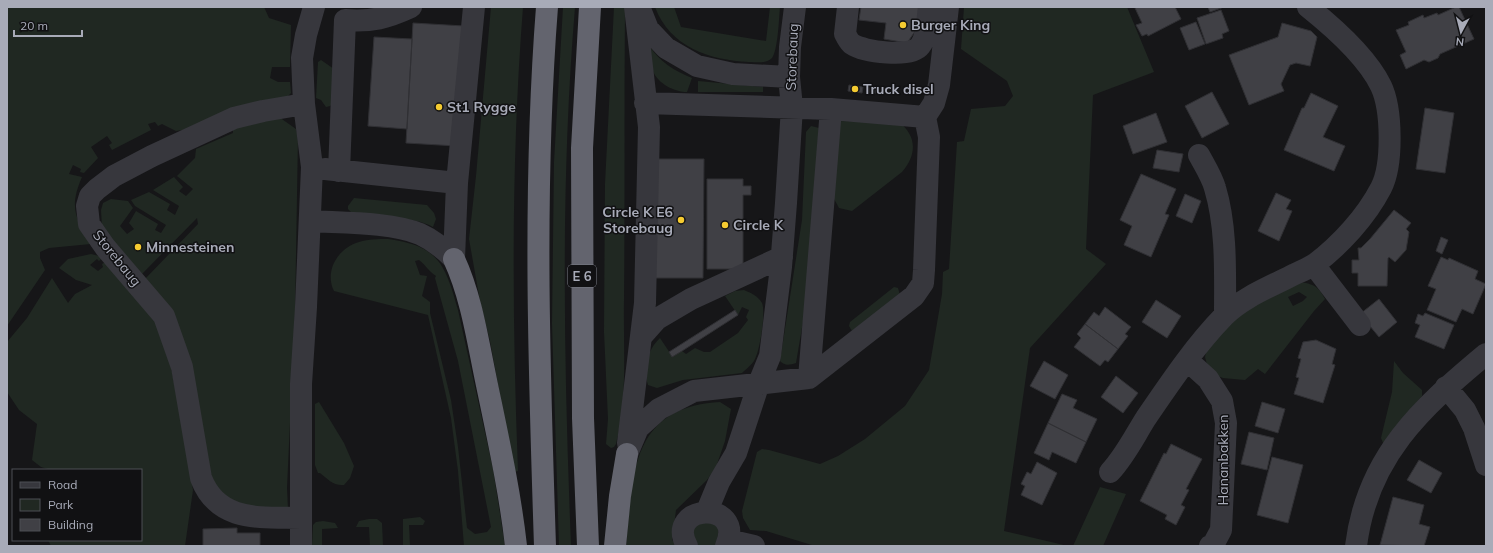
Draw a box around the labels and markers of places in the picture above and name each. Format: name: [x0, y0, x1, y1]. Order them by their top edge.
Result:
place label: Burger King: [911, 16, 990, 34]
marker: Burger King: [898, 20, 908, 30]
place label: Truck disel: [863, 80, 934, 98]
marker: Truck disel: [850, 84, 860, 94]
place label: St1 Rygge: [447, 98, 516, 116]
marker: St1 Rygge: [434, 102, 444, 112]
place label: Circle K E6 Storebaug: [602, 203, 673, 237]
marker: Circle K E6 Storebaug: [676, 215, 686, 225]
place label: Circle K: [733, 216, 784, 234]
marker: Circle K: [720, 220, 730, 230]
place label: Minnesteinen: [146, 238, 234, 256]
marker: Minnesteinen: [133, 242, 143, 252]

